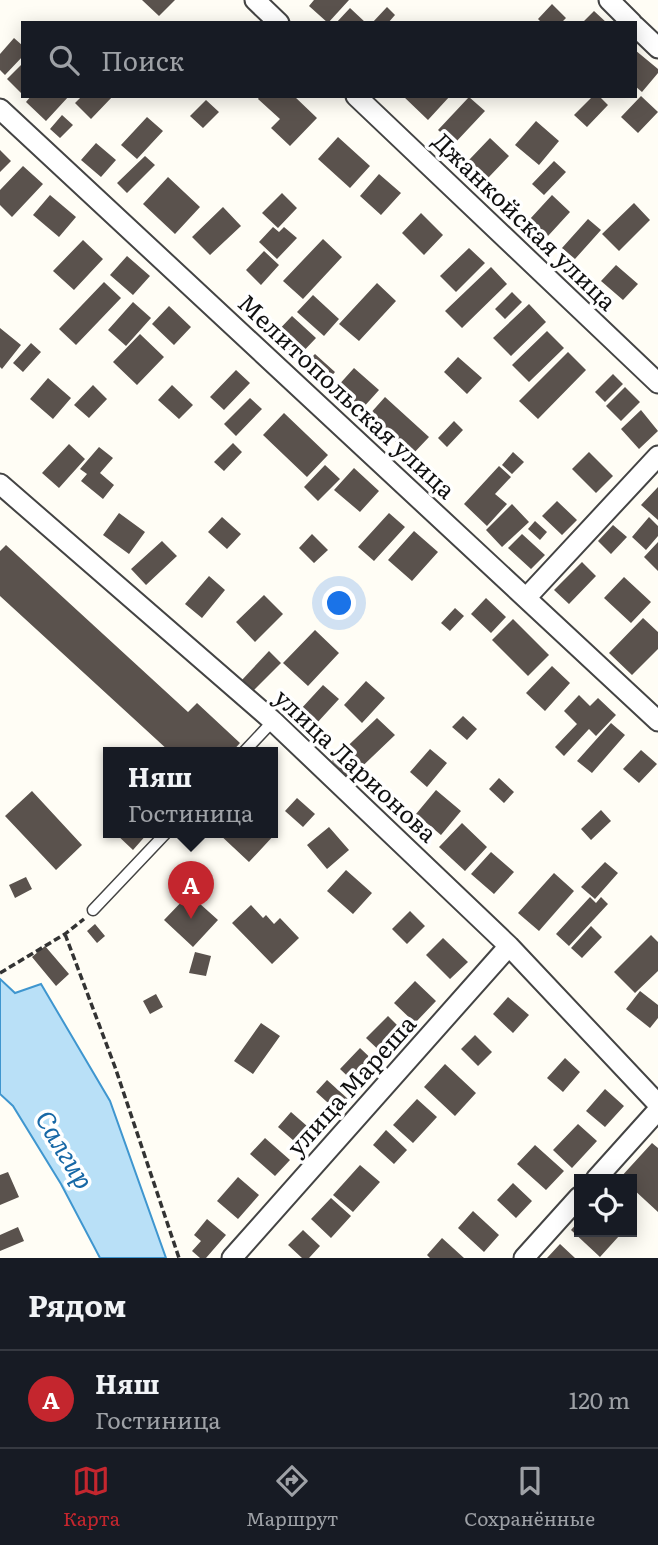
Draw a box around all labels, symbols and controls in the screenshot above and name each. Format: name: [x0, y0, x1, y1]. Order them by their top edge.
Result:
search box: [21, 21, 637, 98]
text: Поиск: [101, 40, 184, 79]
icon: search: [45, 41, 83, 79]
street label: Джанкойская улица: [426, 123, 625, 317]
street label: Мелитопольская улица: [231, 285, 464, 506]
your location: [322, 586, 356, 620]
street label: улица Ларионова: [267, 679, 446, 849]
popup: [103, 747, 278, 838]
text: Няш: [128, 756, 192, 795]
text: Гостиница: [128, 795, 253, 829]
pin: A: [168, 861, 214, 919]
street label: улица Мареша: [277, 1006, 423, 1162]
water label: Салгир: [27, 1102, 105, 1196]
map controls: [574, 1174, 637, 1237]
button: locate: [574, 1174, 637, 1237]
text: Рядом: [28, 1282, 126, 1326]
text: Няш: [95, 1363, 159, 1402]
text: A: [42, 1382, 60, 1416]
text: 120 m: [569, 1382, 630, 1416]
text: Гостиница: [95, 1402, 221, 1436]
tab: Карта: [63, 1462, 120, 1532]
tab: Маршрут: [246, 1462, 338, 1532]
tab: Сохранённые: [464, 1462, 595, 1532]

